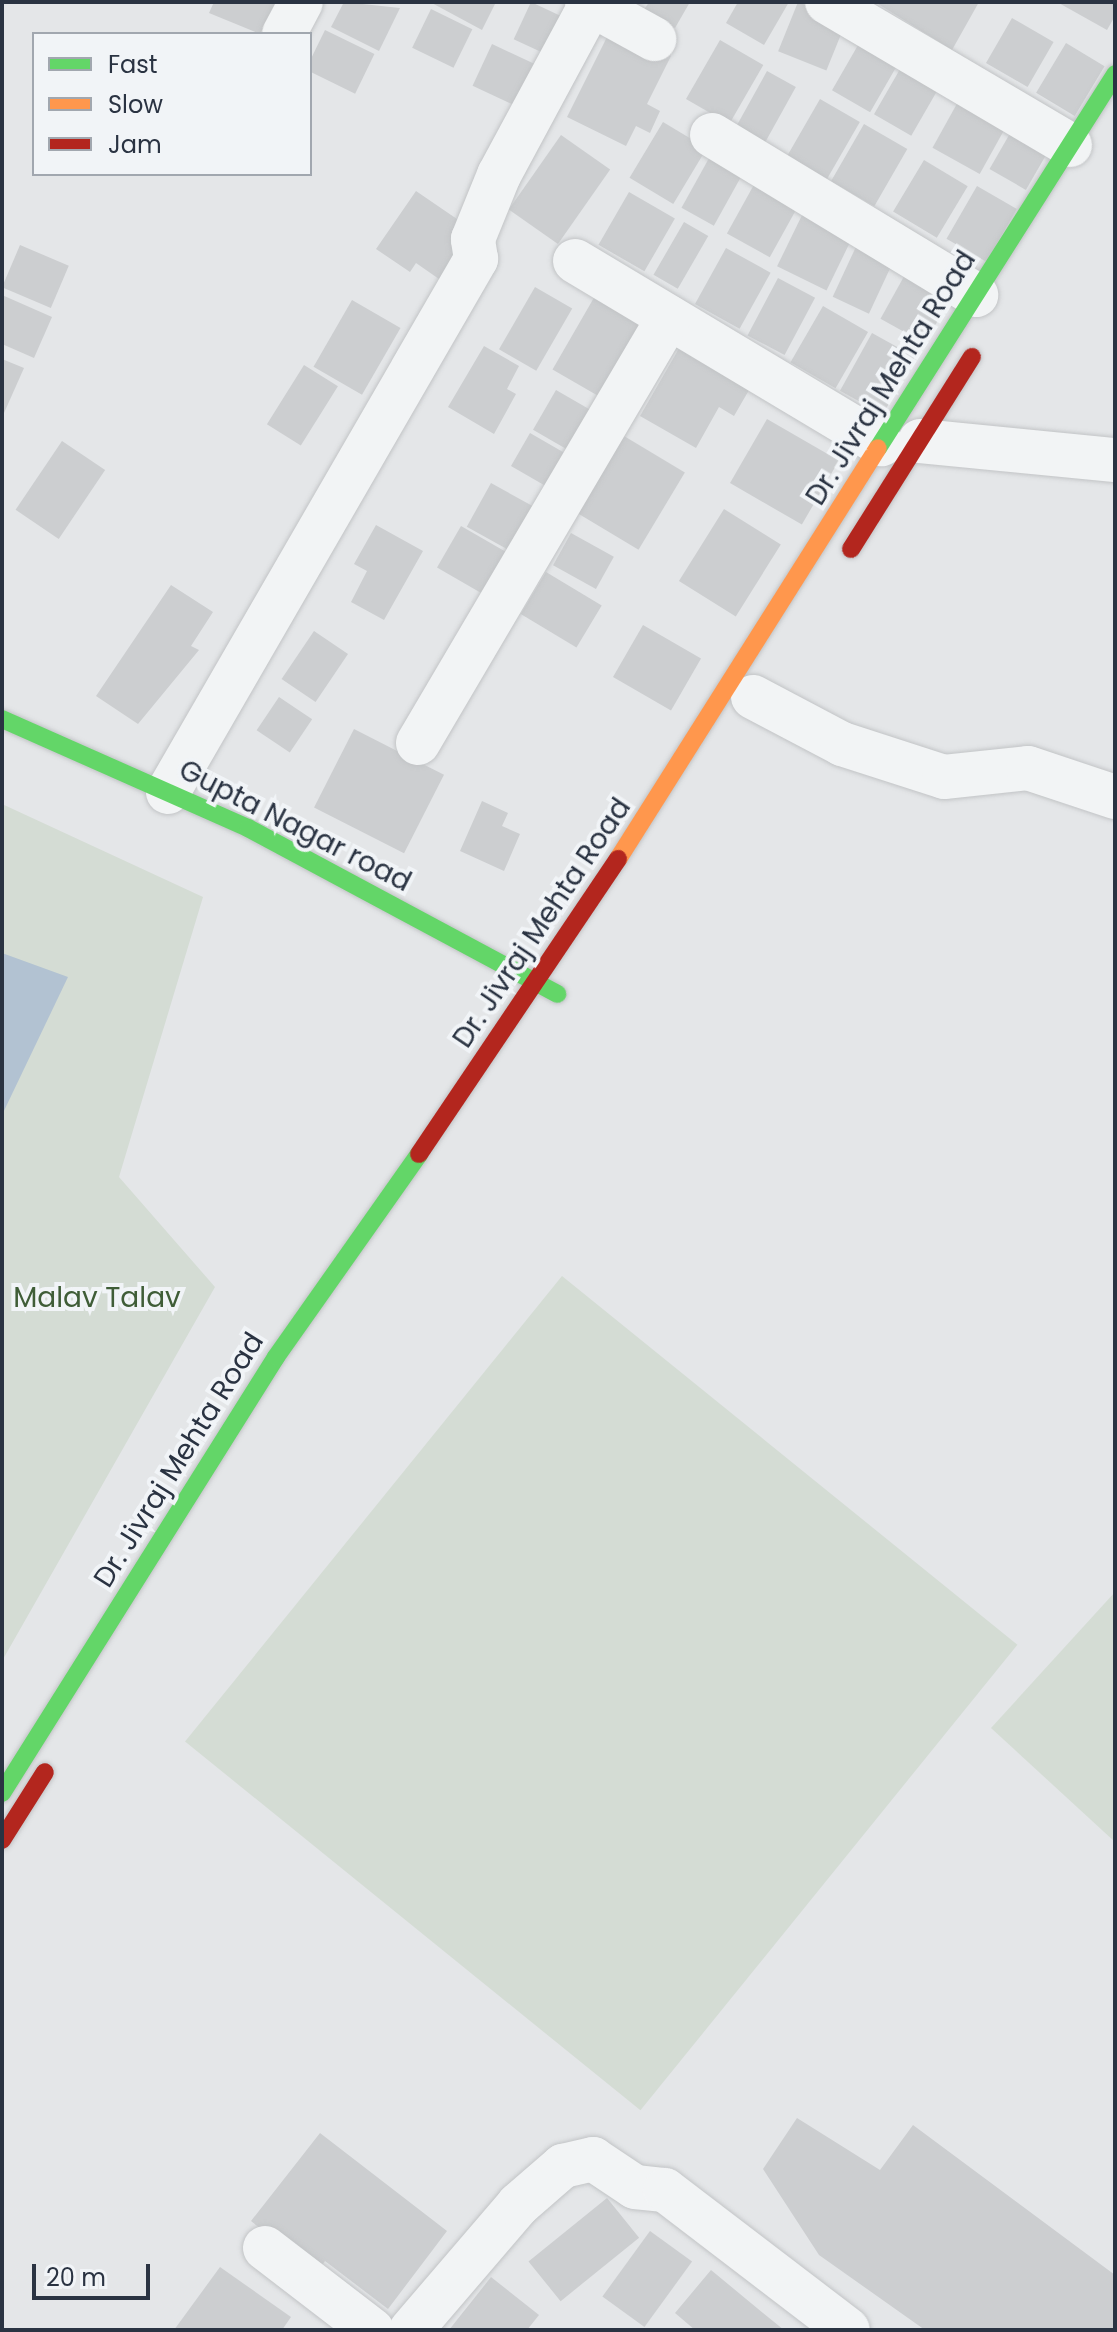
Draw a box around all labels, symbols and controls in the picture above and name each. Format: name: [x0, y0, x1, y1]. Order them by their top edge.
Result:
legend: [32, 32, 312, 176]
text: Fast: [108, 48, 158, 81]
text: Slow: [108, 88, 163, 121]
text: Jam: [108, 128, 162, 161]
street label: Dr. Jivraj Mehta Road: [799, 245, 983, 511]
street label: Gupta Nagar road: [173, 753, 417, 899]
street label: Dr. Jivraj Mehta Road: [446, 792, 638, 1054]
park label: Malav Talav: [13, 1281, 181, 1315]
street label: Dr. Jivraj Mehta Road: [87, 1327, 271, 1593]
scale bar: [36, 2248, 154, 2298]
text: 20 m: [46, 2261, 106, 2294]

